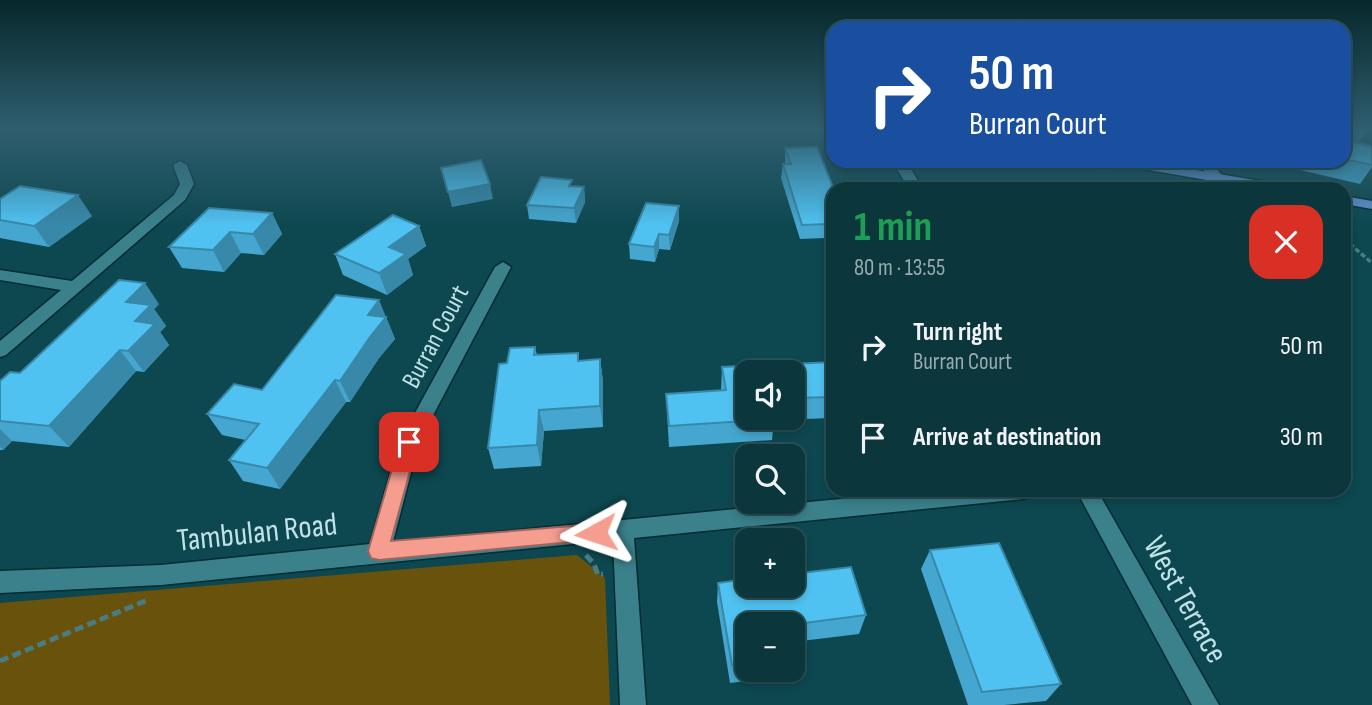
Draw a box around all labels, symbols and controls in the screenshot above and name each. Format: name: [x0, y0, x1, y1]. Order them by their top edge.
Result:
text: 50 m: [969, 45, 1054, 104]
icon: right: [854, 49, 945, 140]
text: Burran Court: [969, 105, 1107, 144]
text: 1 min: [854, 202, 932, 253]
button: close: [1249, 205, 1323, 279]
text: 80 m · 13:55: [854, 254, 945, 282]
street label: Burran Court: [396, 280, 476, 394]
text: Turn right: [913, 317, 1002, 348]
icon: right: [854, 328, 892, 366]
text: 50 m: [1280, 331, 1323, 362]
text: Burran Court: [913, 348, 1012, 376]
map controls: [735, 360, 805, 682]
button: sound: [735, 360, 805, 430]
pin: [379, 412, 439, 472]
icon: arrive: [854, 419, 892, 457]
text: Arrive at destination: [913, 422, 1101, 453]
text: 30 m: [1280, 422, 1323, 453]
icon: arrive: [390, 423, 428, 461]
button: search: [735, 444, 805, 514]
position arrow: [559, 496, 633, 570]
street label: Tambulan Road: [175, 505, 339, 561]
button: +: [735, 528, 805, 598]
street label: West Terrace: [1134, 530, 1236, 670]
button: −: [735, 612, 805, 682]

